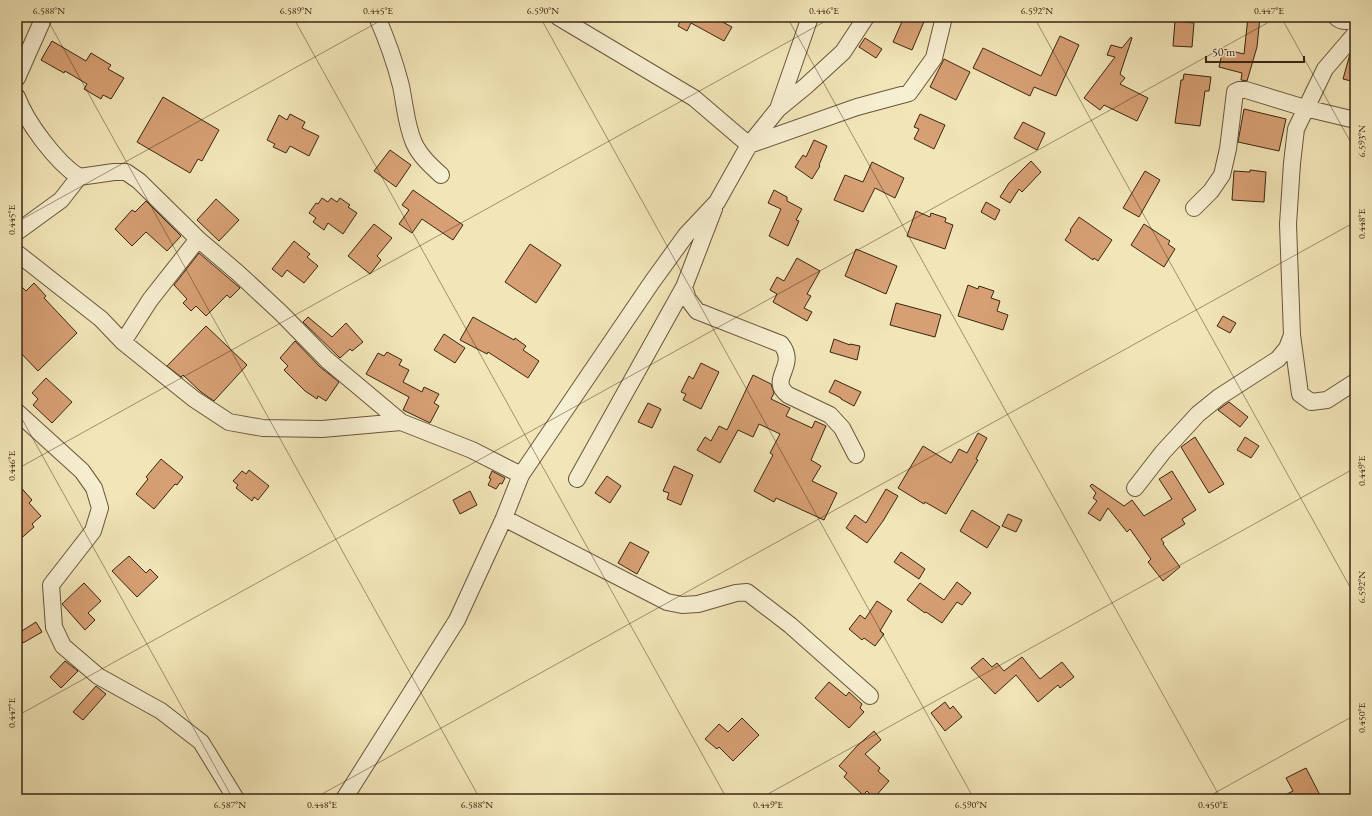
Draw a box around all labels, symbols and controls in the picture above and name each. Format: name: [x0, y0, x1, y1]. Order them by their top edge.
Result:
text: 6.588°N: [33, 4, 65, 17]
text: 6.589°N: [280, 4, 312, 17]
text: 0.445°E: [363, 4, 393, 17]
text: 6.590°N: [527, 4, 559, 17]
text: 0.446°E: [809, 4, 839, 17]
text: 6.592°N: [1021, 4, 1053, 17]
text: 0.447°E: [1254, 4, 1284, 17]
scale bar: [1206, 38, 1304, 64]
text: 50 m: [1212, 44, 1236, 60]
text: 6.593°N: [1355, 125, 1368, 157]
text: 0.445°E: [5, 205, 18, 235]
text: 0.448°E: [1355, 209, 1368, 239]
text: 0.446°E: [5, 451, 18, 481]
text: 0.449°E: [1355, 456, 1368, 486]
text: 6.592°N: [1355, 571, 1368, 603]
text: 0.447°E: [5, 698, 18, 728]
text: 0.450°E: [1355, 703, 1368, 733]
text: 6.587°N: [214, 798, 246, 811]
text: 0.448°E: [307, 798, 337, 811]
text: 6.588°N: [461, 798, 493, 811]
text: 0.449°E: [753, 798, 783, 811]
text: 6.590°N: [955, 798, 987, 811]
text: 0.450°E: [1198, 798, 1228, 811]

